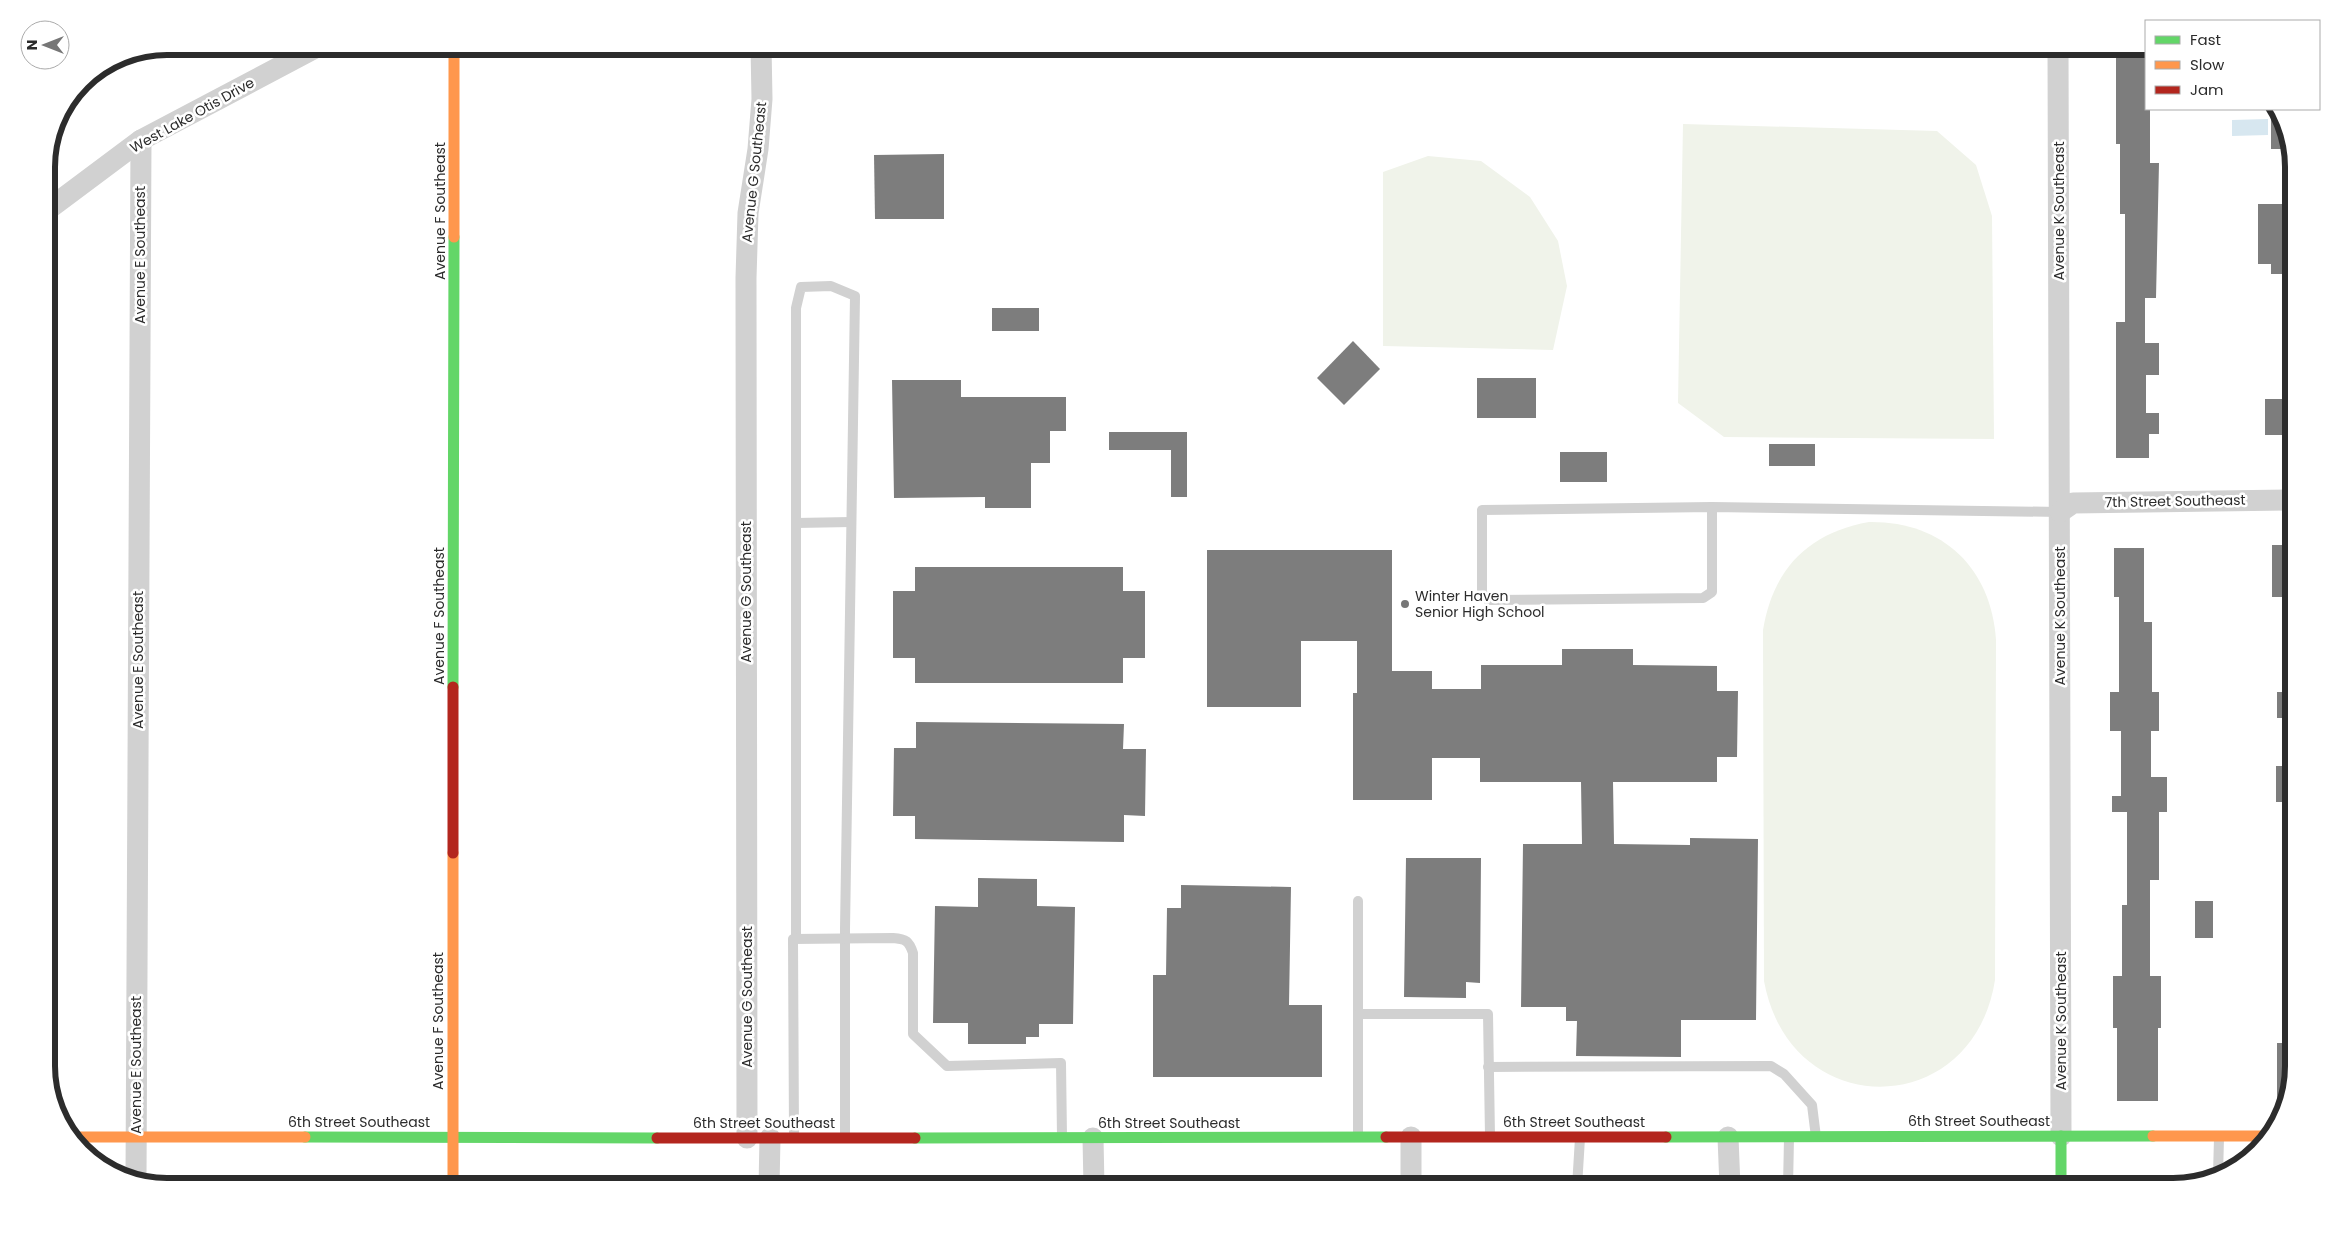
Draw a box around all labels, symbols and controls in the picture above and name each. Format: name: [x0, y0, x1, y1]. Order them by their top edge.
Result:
north arrow: [20, 20, 70, 70]
legend: [2145, 20, 2320, 110]
text: Fast: [2190, 29, 2221, 50]
text: N: [22, 40, 42, 50]
text: Slow: [2190, 54, 2225, 75]
street label: West Lake Otis Drive: [126, 72, 258, 158]
text: Jam: [2190, 79, 2224, 100]
street label: Avenue G Southeast: [737, 100, 771, 244]
street label: Avenue K Southeast: [2049, 141, 2069, 281]
street label: Avenue F Southeast: [430, 142, 450, 280]
street label: Avenue E Southeast: [130, 186, 150, 324]
street label: 7th Street Southeast: [2104, 490, 2246, 512]
street label: Avenue G Southeast: [736, 521, 756, 663]
street label: Avenue K Southeast: [2050, 546, 2070, 686]
street label: Avenue F Southeast: [429, 547, 449, 685]
place label: Winter Haven Senior High School: [1415, 586, 1545, 622]
street label: Avenue E Southeast: [128, 591, 148, 729]
marker: Winter Haven Senior High School: [1399, 598, 1411, 610]
street label: Avenue G Southeast: [737, 926, 757, 1068]
street label: Avenue K Southeast: [2051, 951, 2071, 1091]
street label: Avenue F Southeast: [428, 952, 448, 1090]
street label: Avenue E Southeast: [126, 996, 146, 1134]
street label: 6th Street Southeast: [1908, 1111, 2050, 1131]
street label: 6th Street Southeast: [288, 1112, 430, 1132]
street label: 6th Street Southeast: [1503, 1112, 1645, 1132]
street label: 6th Street Southeast: [693, 1113, 835, 1133]
street label: 6th Street Southeast: [1098, 1113, 1240, 1133]

